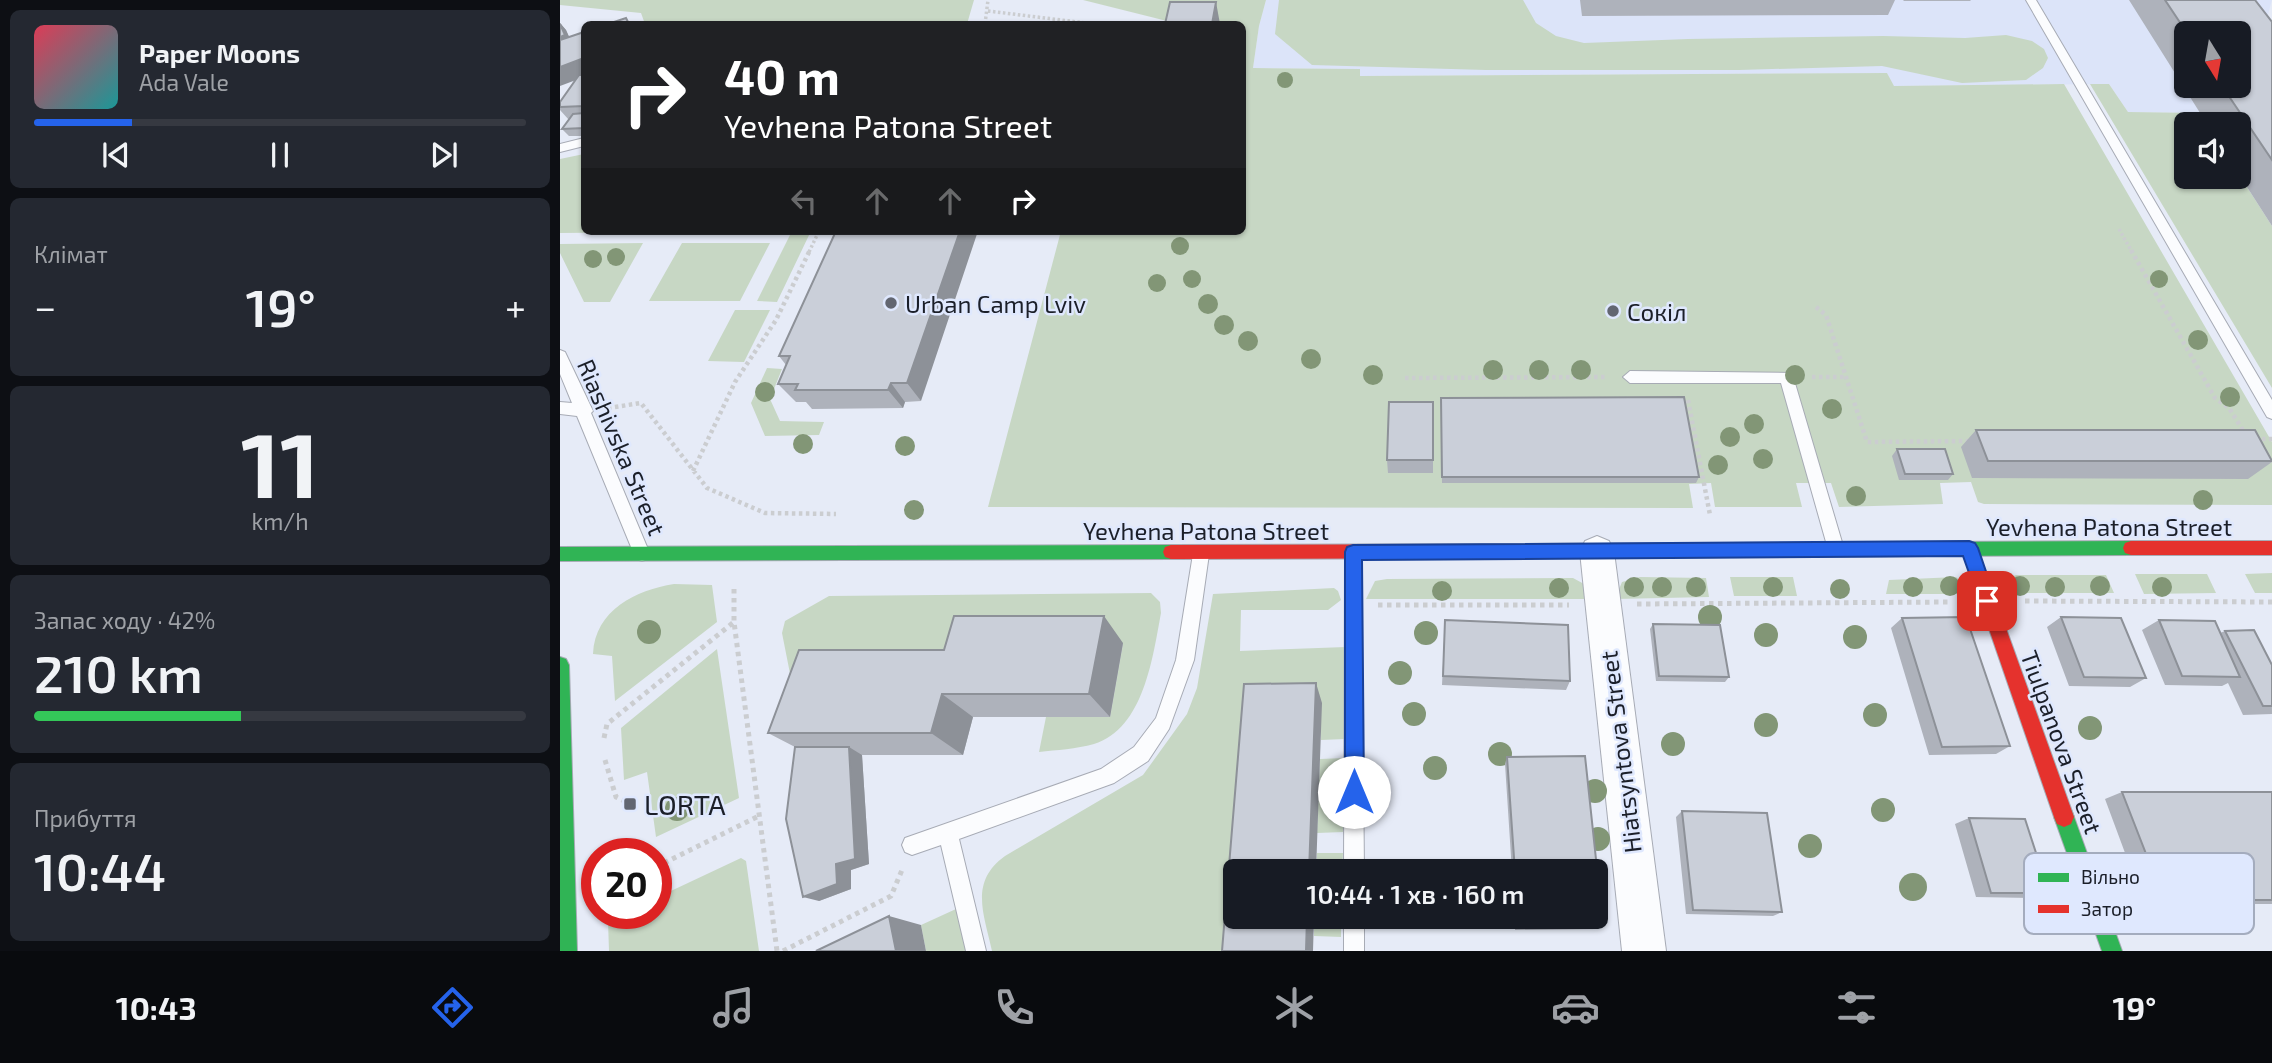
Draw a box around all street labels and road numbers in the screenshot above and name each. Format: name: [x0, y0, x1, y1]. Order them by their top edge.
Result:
street label: Riashivska Street: [572, 355, 672, 539]
street label: Yevhena Patona Street: [1986, 512, 2232, 541]
street label: Yevhena Patona Street: [1083, 516, 1329, 545]
street label: Tiulpanova Street: [2015, 646, 2109, 838]
street label: Hiatsyntova Street: [1593, 649, 1647, 855]

